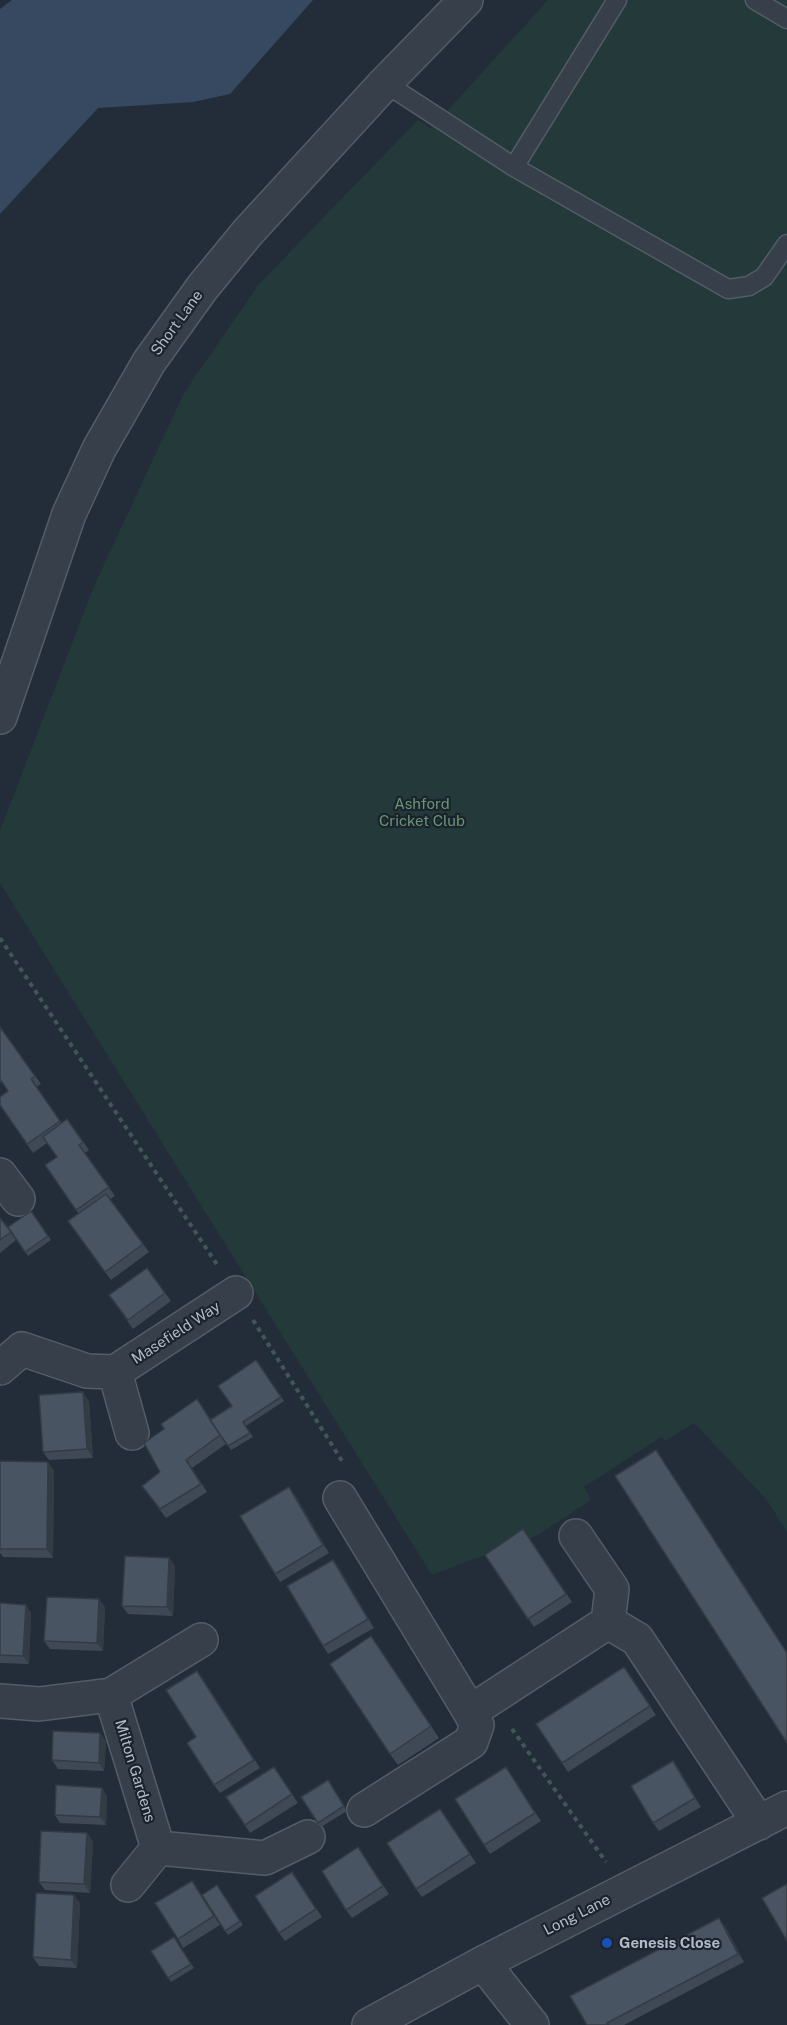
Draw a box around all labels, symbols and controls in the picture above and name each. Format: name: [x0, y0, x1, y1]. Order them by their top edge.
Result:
street label: Short Lane: [147, 287, 207, 359]
park label: Ashford Cricket Club: [379, 795, 465, 830]
street label: Masefield Way: [128, 1298, 224, 1368]
street label: Milton Gardens: [111, 1718, 159, 1824]
street label: Long Lane: [541, 1891, 613, 1939]
place label: Genesis Close: [619, 1934, 720, 1952]
marker: Genesis Close: [600, 1936, 614, 1950]

